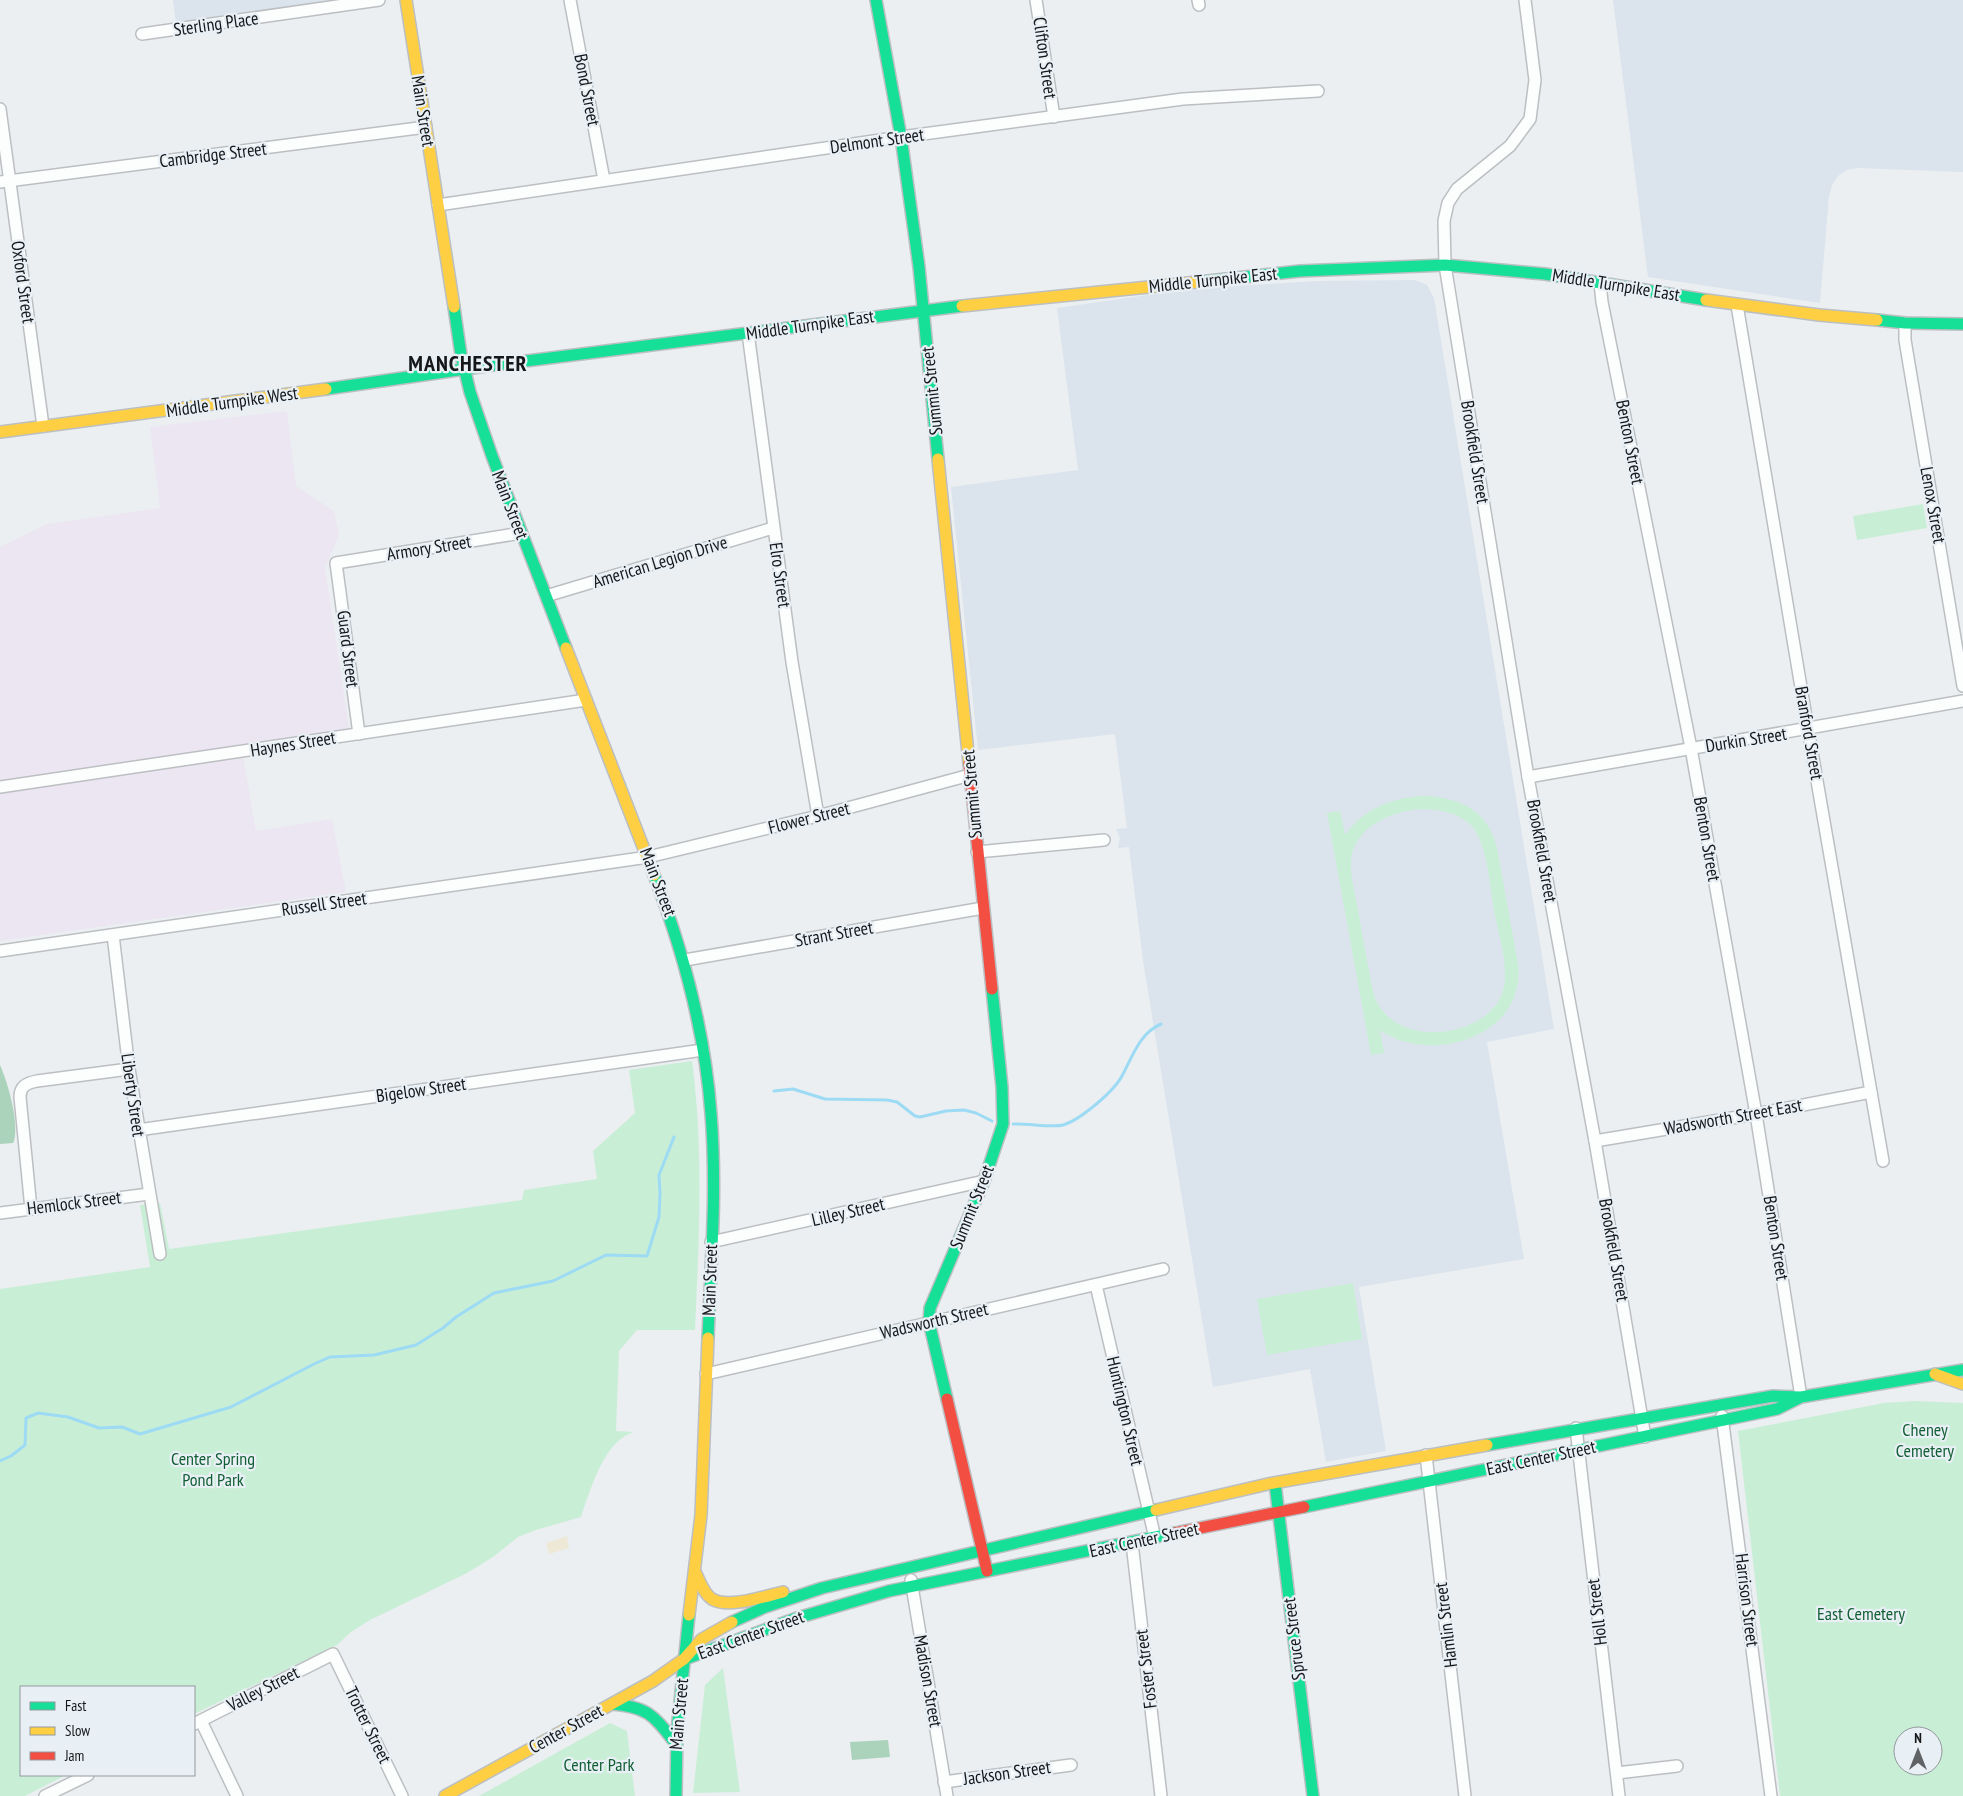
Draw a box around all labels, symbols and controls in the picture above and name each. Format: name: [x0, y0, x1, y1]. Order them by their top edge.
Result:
street label: Sterling Place: [172, 6, 260, 41]
street label: Clifton Street: [1028, 16, 1063, 100]
street label: Bond Street: [569, 52, 606, 128]
street label: Main Street: [407, 74, 440, 148]
street label: Delmont Street: [829, 123, 925, 158]
street label: Cambridge Street: [158, 137, 268, 172]
street label: Oxford Street: [6, 239, 41, 325]
street label: Middle Turnpike East: [1148, 261, 1278, 298]
street label: Middle Turnpike East: [1551, 263, 1682, 306]
street label: Middle Turnpike East: [745, 304, 875, 345]
street label: Summit Street: [915, 346, 948, 436]
district label: MANCHESTER: [408, 349, 528, 377]
street label: Middle Turnpike West: [165, 381, 299, 422]
street label: Benton Street: [1611, 398, 1650, 486]
street label: Brookfield Street: [1456, 399, 1495, 505]
street label: Lenox Street: [1915, 465, 1952, 545]
street label: Main Street: [487, 467, 534, 542]
street label: Armory Street: [385, 529, 473, 566]
street label: American Legion Drive: [590, 530, 730, 593]
street label: Elro Street: [765, 541, 796, 609]
street label: Guard Street: [332, 609, 365, 689]
street label: Branford Street: [1790, 684, 1829, 782]
street label: Durkin Street: [1704, 722, 1788, 757]
street label: Haynes Street: [249, 725, 337, 762]
street label: Summit Street: [956, 749, 987, 839]
street label: Benton Street: [1689, 795, 1726, 883]
street label: Flower Street: [766, 796, 852, 839]
street label: Brookfield Street: [1522, 798, 1563, 904]
street label: Main Street: [635, 844, 682, 919]
street label: Russell Street: [280, 886, 368, 921]
street label: Strant Street: [793, 915, 875, 952]
street label: Liberty Street: [116, 1052, 151, 1138]
street label: Bigelow Street: [374, 1072, 468, 1107]
street label: Wadsworth Street East: [1662, 1093, 1804, 1140]
street label: Summit Street: [944, 1161, 999, 1252]
street label: Hemlock Street: [25, 1185, 122, 1220]
street label: Lilley Street: [809, 1192, 887, 1231]
street label: Benton Street: [1758, 1194, 1795, 1282]
street label: Brookfield Street: [1594, 1197, 1635, 1303]
street label: Main Street: [697, 1244, 722, 1316]
street label: Wadsworth Street: [878, 1297, 990, 1344]
street label: Huntington Street: [1102, 1354, 1149, 1468]
park label: Cheney Cemetery: [1896, 1418, 1954, 1462]
street label: East Center Street: [1484, 1435, 1598, 1480]
park label: Center Spring Pond Park: [171, 1447, 255, 1491]
street label: East Center Street: [1087, 1517, 1201, 1562]
street label: Harrison Street: [1730, 1552, 1765, 1648]
street label: Holl Street: [1581, 1577, 1612, 1647]
street label: Hamlin Street: [1429, 1581, 1462, 1669]
street label: Spruce Street: [1277, 1596, 1310, 1682]
park label: East Cemetery: [1817, 1602, 1905, 1625]
street label: East Center Street: [695, 1605, 807, 1664]
street label: Foster Street: [1129, 1628, 1162, 1710]
street label: Madison Street: [909, 1633, 948, 1729]
street label: Valley Street: [222, 1661, 303, 1717]
street label: Main Street: [664, 1677, 693, 1751]
street label: Trotter Street: [340, 1683, 397, 1767]
legend: [20, 1686, 195, 1776]
text: Fast: [65, 1696, 86, 1715]
street label: Center Street: [525, 1699, 607, 1758]
text: Slow: [65, 1721, 90, 1740]
north arrow: [1893, 1726, 1943, 1776]
text: N: [1914, 1729, 1922, 1747]
text: Jam: [64, 1746, 84, 1765]
park label: Center Park: [564, 1753, 634, 1776]
street label: Jackson Street: [961, 1755, 1052, 1790]

